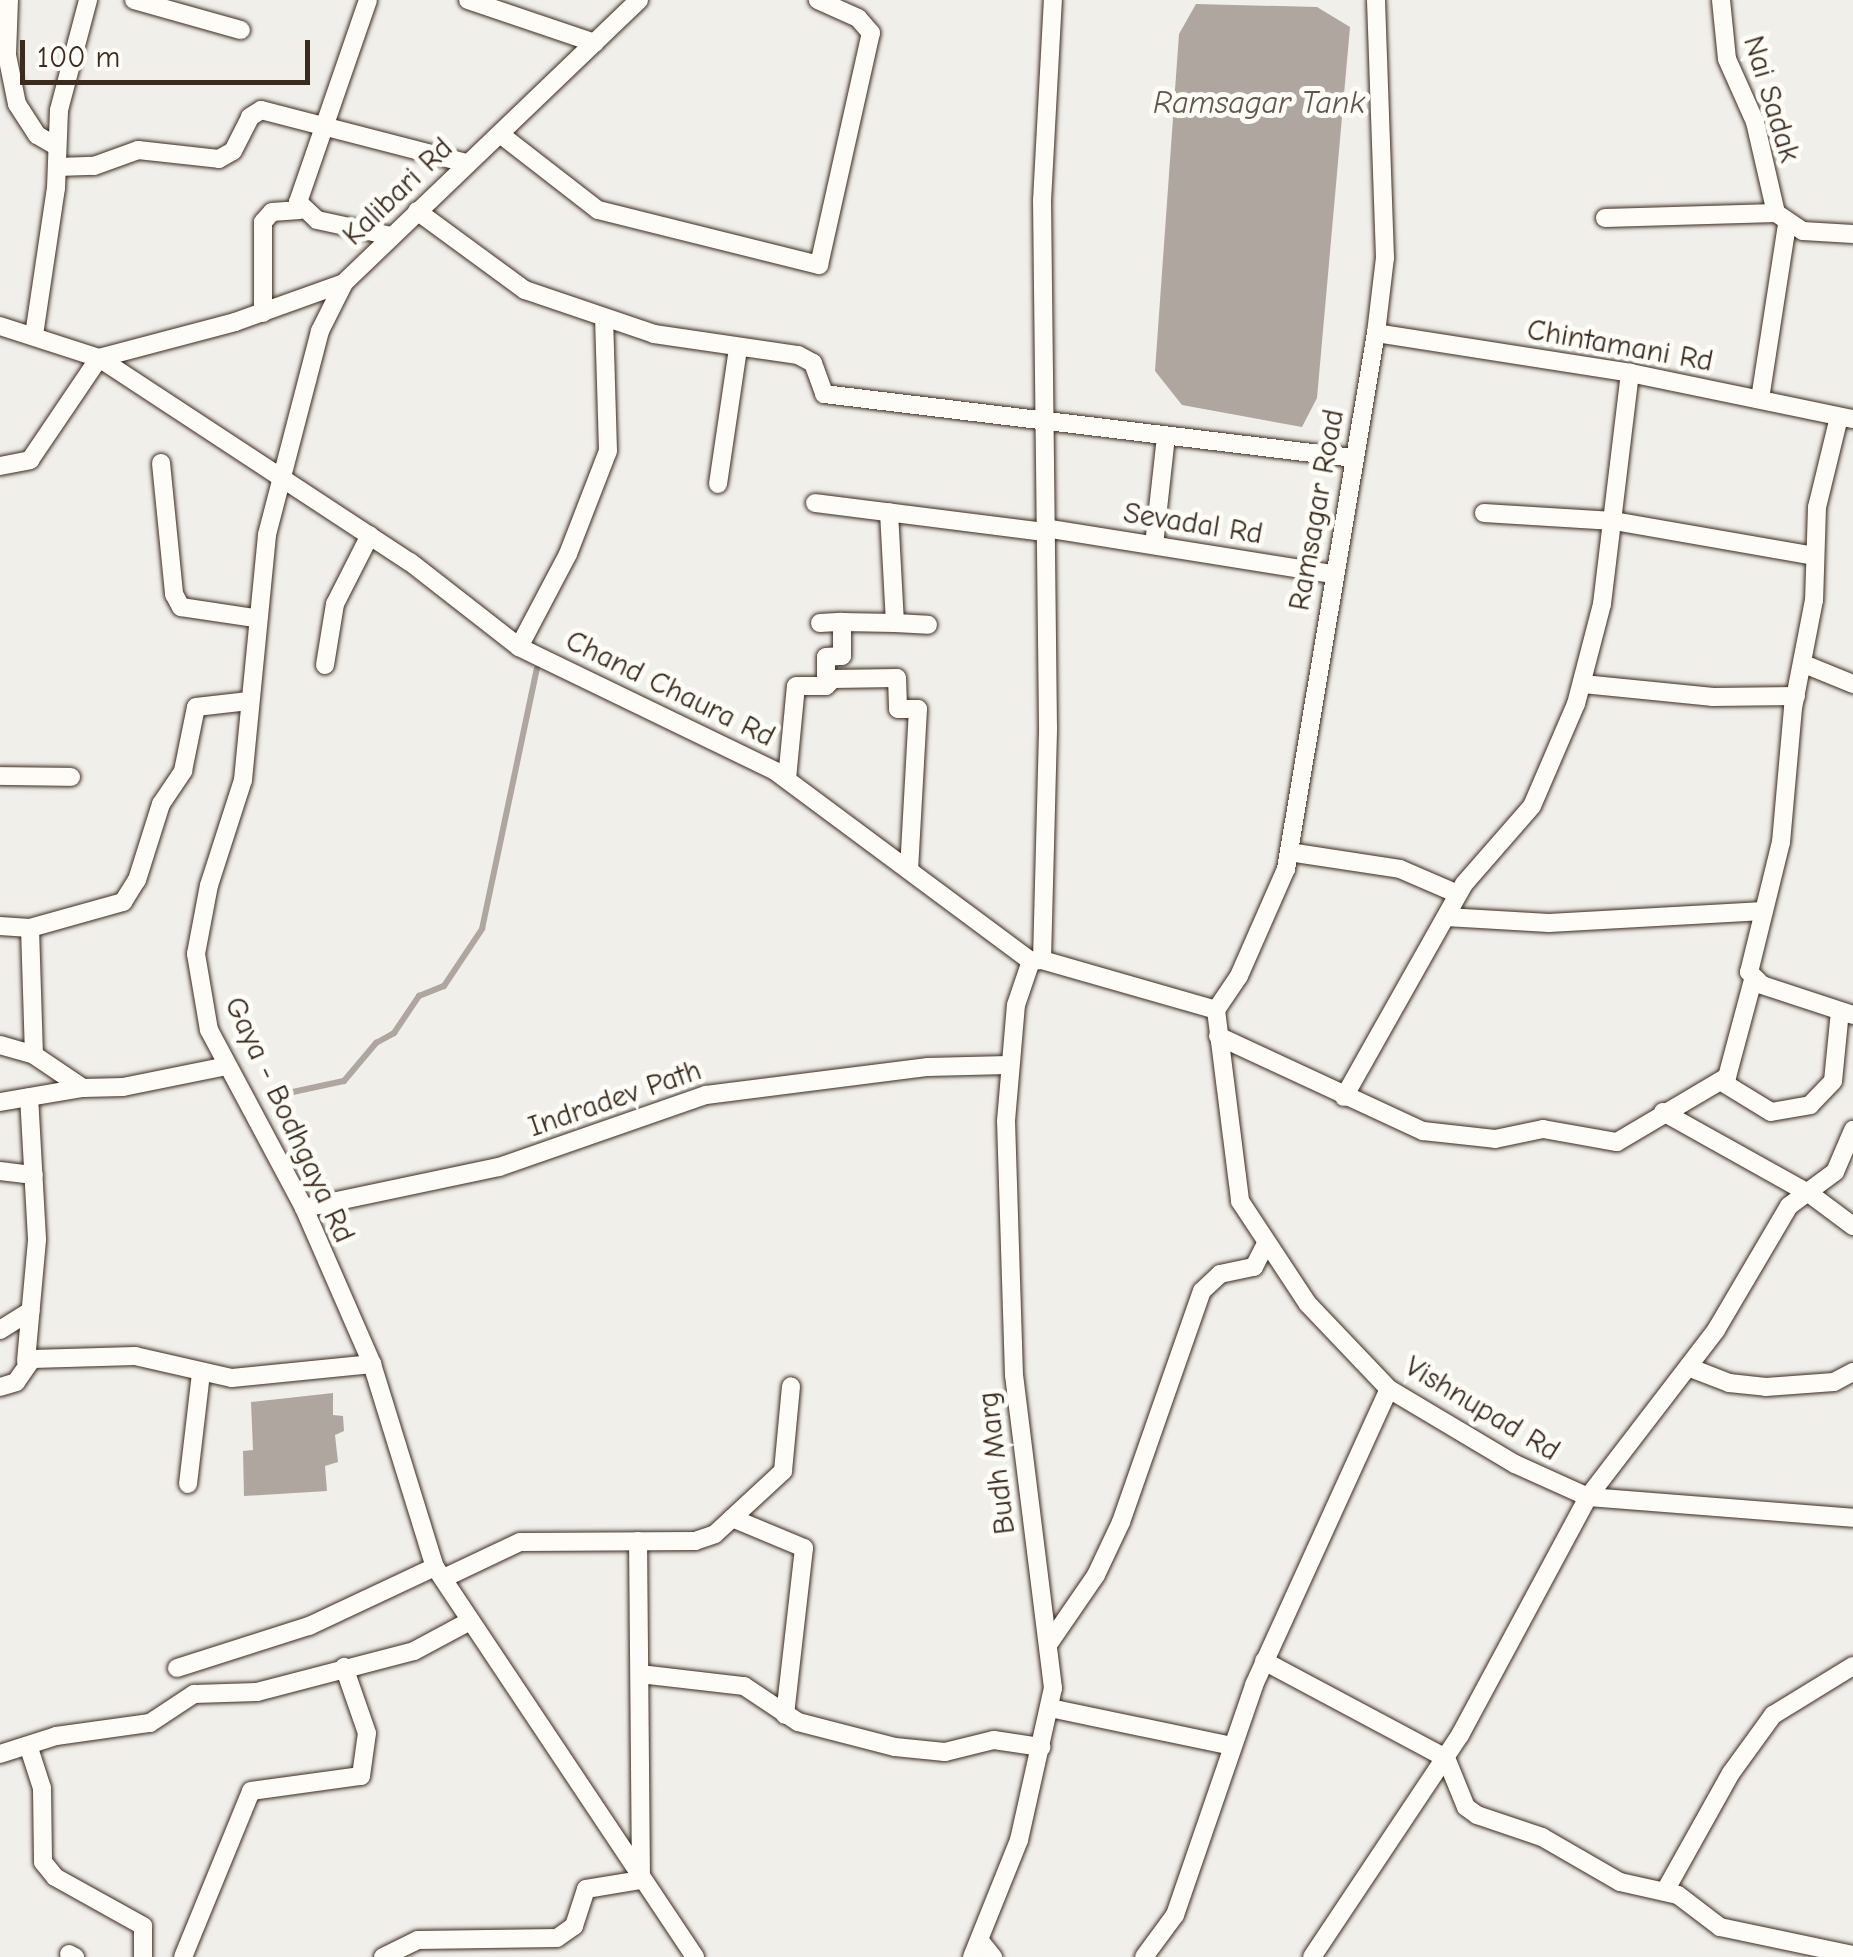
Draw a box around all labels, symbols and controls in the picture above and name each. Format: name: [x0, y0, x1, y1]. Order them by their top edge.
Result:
scale bar: [25, 20, 315, 82]
street label: Nai Sadak: [1735, 32, 1807, 166]
text: 100 m: [37, 40, 120, 75]
water label: Ramsagar Tank: [1153, 84, 1365, 122]
street label: Kalibari Rd: [335, 131, 461, 253]
street label: Chintamani Rd: [1524, 312, 1716, 380]
street label: Ramsagar Road: [1282, 407, 1352, 613]
street label: Sevadal Rd: [1121, 495, 1265, 553]
street label: Chand Chaura Rd: [560, 623, 780, 755]
street label: Gaya - Bodhgaya Rd: [216, 991, 362, 1249]
street label: Indradev Path: [524, 1053, 706, 1145]
street label: Vishnupad Rd: [1398, 1349, 1566, 1469]
street label: Budh Marg: [970, 1390, 1024, 1536]

